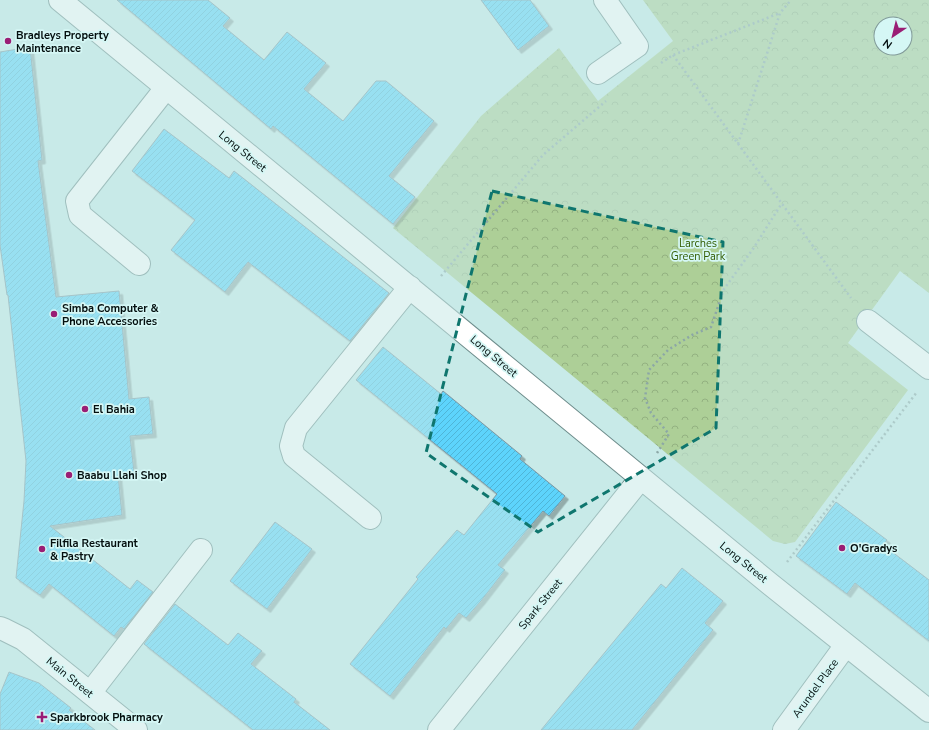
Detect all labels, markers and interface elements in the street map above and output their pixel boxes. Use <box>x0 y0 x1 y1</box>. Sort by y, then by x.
north arrow <box>873 16 913 56</box>
place label: Bradleys Property Maintenance <box>16 28 109 56</box>
text: N <box>880 35 895 52</box>
marker: Bradleys Property Maintenance <box>3 36 13 46</box>
street label: Long Street <box>216 127 270 175</box>
park label: Larches Green Park <box>671 236 726 264</box>
place label: Simba Computer & Phone Accessories <box>62 301 159 329</box>
marker: Simba Computer & Phone Accessories <box>49 309 59 319</box>
street label: Long Street <box>467 332 521 381</box>
place label: El Bahia <box>93 402 135 417</box>
marker: El Bahia <box>80 404 90 414</box>
place label: Baabu Llahi Shop <box>77 468 167 483</box>
marker: Baabu Llahi Shop <box>64 470 74 480</box>
place label: Filfila Restaurant & Pastry <box>50 536 139 564</box>
street label: Long Street <box>717 538 771 586</box>
place label: O'Gradys <box>850 541 897 556</box>
marker: O'Gradys <box>837 543 847 553</box>
marker: Filfila Restaurant & Pastry <box>37 544 47 554</box>
street label: Spark Street <box>515 576 566 633</box>
street label: Main Street <box>43 654 97 701</box>
street label: Arundel Place <box>789 656 842 721</box>
place label: Sparkbrook Pharmacy <box>50 710 163 725</box>
marker: Sparkbrook Pharmacy <box>37 712 47 722</box>

